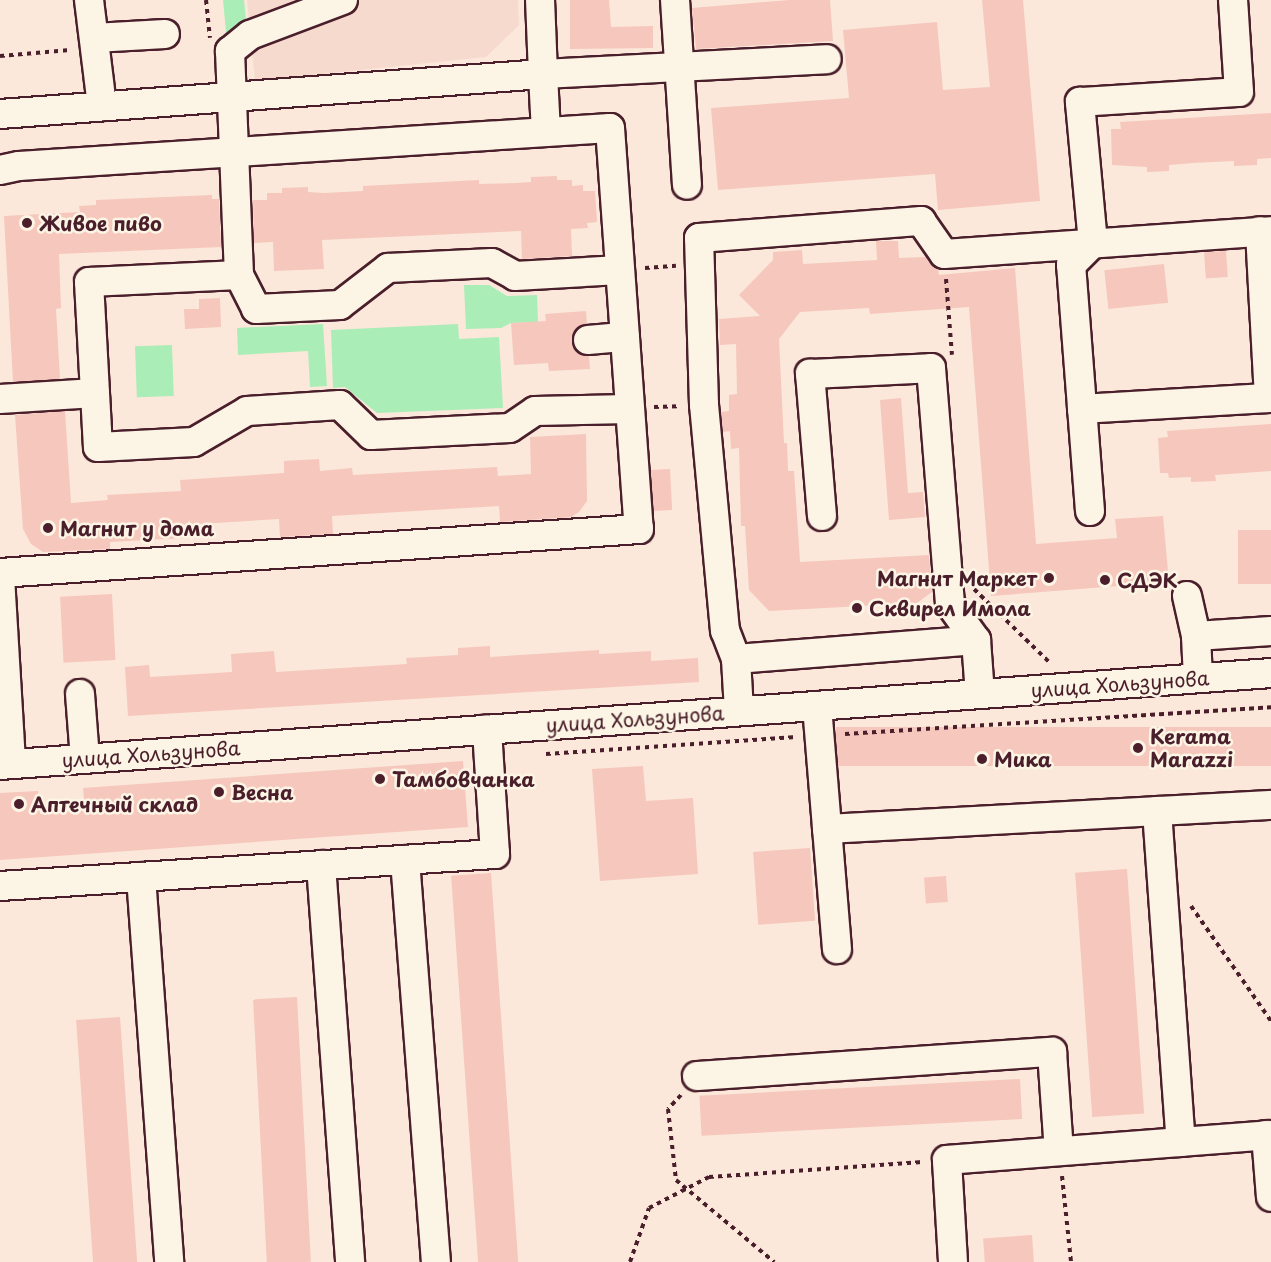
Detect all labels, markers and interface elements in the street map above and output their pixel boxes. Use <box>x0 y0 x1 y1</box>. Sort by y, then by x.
place label: Живое пиво <box>39 211 163 235</box>
marker: Живое пиво <box>20 216 34 230</box>
place label: Магнит у дома <box>60 516 215 540</box>
marker: Магнит у дома <box>41 521 55 535</box>
place label: Магнит Маркет <box>876 566 1037 590</box>
place label: СДЭК <box>1117 568 1177 592</box>
marker: Магнит Маркет <box>1042 571 1056 585</box>
marker: СДЭК <box>1098 573 1112 587</box>
place label: Сквирел Имола <box>869 596 1032 620</box>
marker: Сквирел Имола <box>850 601 864 615</box>
street label: улица Хользунова <box>1029 666 1211 702</box>
street label: улица Хользунова <box>544 701 726 737</box>
place label: Kerama Marazzi <box>1150 724 1233 771</box>
street label: улица Хользунова <box>60 736 242 772</box>
marker: Kerama Marazzi <box>1131 741 1145 755</box>
place label: Мика <box>994 747 1052 771</box>
marker: Мика <box>975 752 989 766</box>
place label: Тамбовчанка <box>392 767 535 791</box>
marker: Тамбовчанка <box>373 772 387 786</box>
place label: Весна <box>231 780 293 804</box>
marker: Весна <box>212 785 226 799</box>
place label: Аптечный склад <box>31 792 198 816</box>
marker: Аптечный склад <box>12 797 26 811</box>

